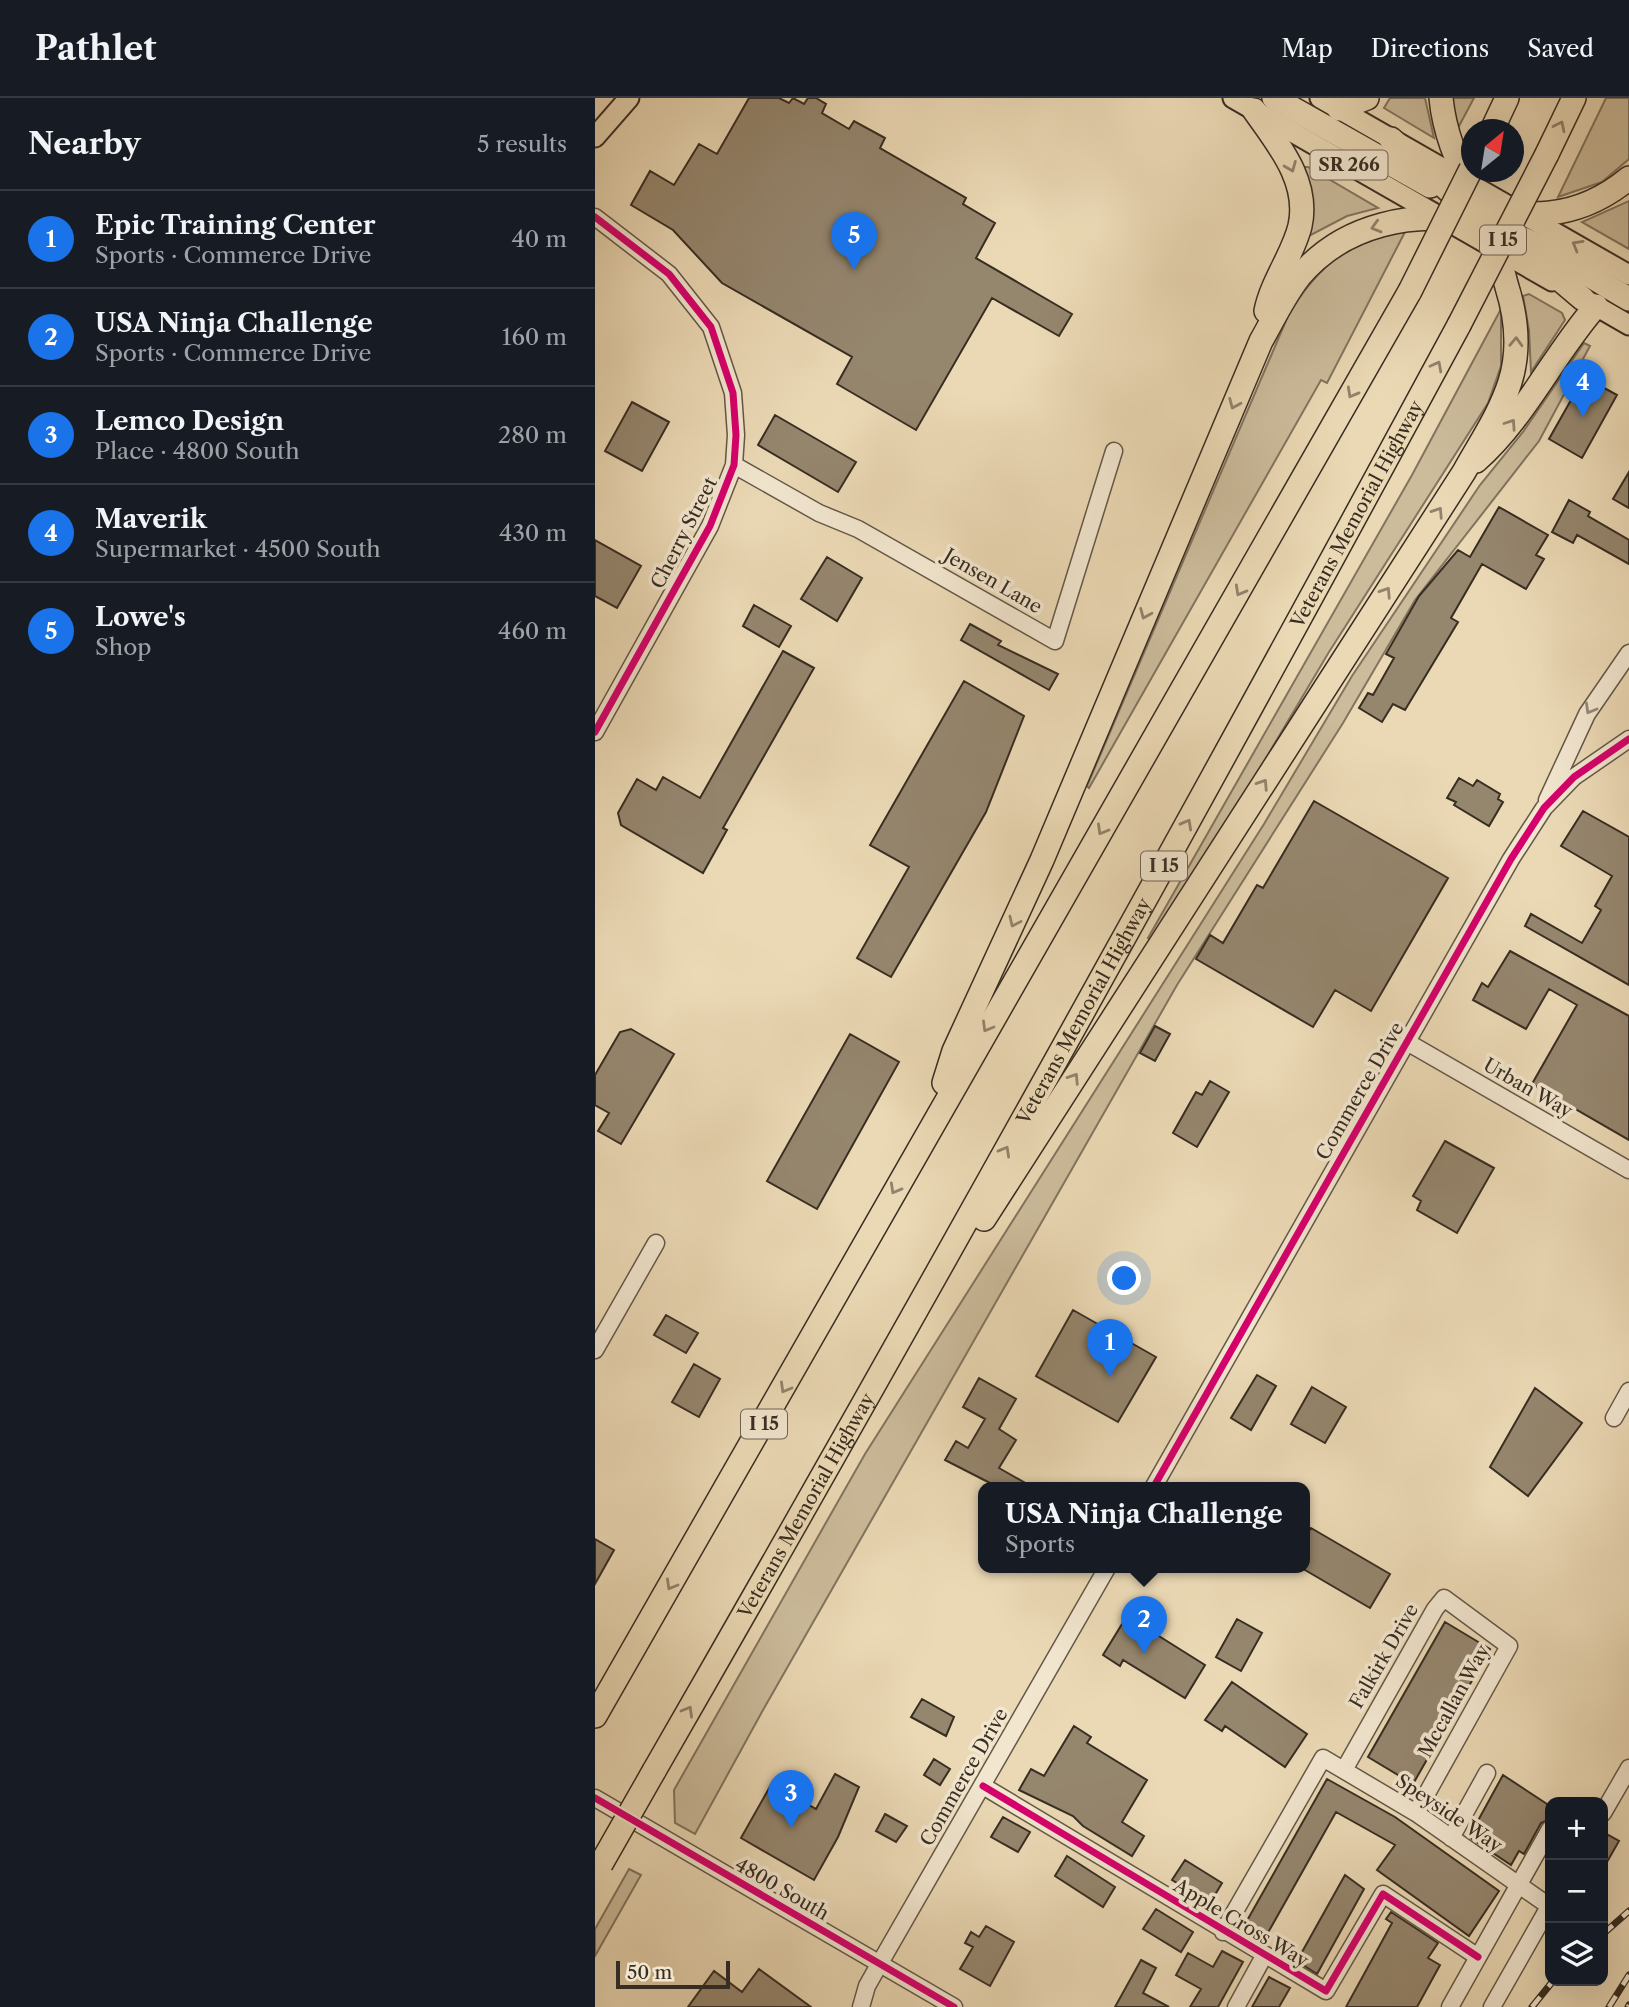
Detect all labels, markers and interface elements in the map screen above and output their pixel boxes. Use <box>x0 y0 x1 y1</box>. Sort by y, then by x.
text: Pathlet <box>35 28 157 69</box>
text: Map <box>1281 34 1333 63</box>
text: Directions <box>1371 34 1489 63</box>
text: Saved <box>1527 34 1594 63</box>
north arrow <box>1461 119 1524 182</box>
one-way arrow <box>1552 121 1566 133</box>
text: Nearby <box>28 125 141 162</box>
text: 5 results <box>477 130 567 158</box>
road number: SR 266 <box>1311 150 1387 180</box>
one-way arrow <box>1282 160 1296 172</box>
text: Epic Training Center <box>95 209 376 241</box>
pin: 5 <box>831 212 877 270</box>
one-way arrow <box>1370 218 1382 233</box>
text: 1 <box>46 225 56 253</box>
text: 40 m <box>512 225 567 253</box>
road number: I 15 <box>1480 225 1526 254</box>
one-way arrow <box>1572 240 1584 253</box>
text: Sports · Commerce Drive <box>95 241 371 269</box>
text: USA Ninja Challenge <box>95 307 373 339</box>
text: 2 <box>44 323 58 351</box>
text: 160 m <box>502 323 567 351</box>
one-way arrow <box>1508 337 1523 348</box>
text: Sports · Commerce Drive <box>95 339 371 367</box>
pin: 4 <box>1560 359 1606 417</box>
one-way arrow <box>1429 361 1442 374</box>
one-way arrow <box>1347 386 1360 398</box>
street label: Veterans Memorial Highway <box>1285 396 1428 633</box>
one-way arrow <box>1228 397 1242 410</box>
text: Lemco Design <box>95 405 284 437</box>
one-way arrow <box>1503 418 1516 431</box>
text: 3 <box>45 421 58 449</box>
text: 280 m <box>498 421 567 449</box>
text: Place · 4800 South <box>95 437 300 465</box>
street label: Cherry Street <box>646 473 722 593</box>
text: Maverik <box>95 503 207 535</box>
one-way arrow <box>1429 507 1442 520</box>
text: 4 <box>44 519 58 547</box>
text: 430 m <box>499 519 567 547</box>
text: Supermarket · 4500 South <box>95 535 381 563</box>
street label: Jensen Lane <box>937 542 1046 618</box>
one-way arrow <box>1235 584 1248 596</box>
one-way arrow <box>1378 587 1391 600</box>
text: Lowe's <box>95 601 186 633</box>
one-way arrow <box>1140 607 1154 619</box>
text: 5 <box>45 617 57 645</box>
text: 460 m <box>498 617 567 645</box>
text: Shop <box>95 633 151 661</box>
one-way arrow <box>1585 702 1598 715</box>
one-way arrow <box>1255 779 1268 792</box>
one-way arrow <box>1179 819 1192 831</box>
one-way arrow <box>1097 823 1110 836</box>
road number: I 15 <box>1141 852 1187 880</box>
street label: Veterans Memorial Highway <box>1011 893 1156 1129</box>
one-way arrow <box>1008 915 1022 927</box>
street label: Commerce Drive <box>1311 1018 1409 1164</box>
one-way arrow <box>983 1019 996 1032</box>
street label: Urban Way <box>1479 1053 1577 1123</box>
one-way arrow <box>1066 1073 1079 1086</box>
one-way arrow <box>997 1146 1011 1159</box>
one-way arrow <box>890 1182 903 1194</box>
your location <box>1107 1261 1141 1295</box>
pin: 1 <box>1087 1319 1133 1377</box>
one-way arrow <box>780 1381 793 1393</box>
street label: Veterans Memorial Highway <box>732 1388 879 1623</box>
road number: I 15 <box>741 1409 787 1438</box>
popup <box>978 1482 1310 1573</box>
text: USA Ninja Challenge <box>1005 1498 1283 1530</box>
text: Sports <box>1005 1530 1075 1558</box>
one-way arrow <box>666 1578 679 1590</box>
pin: 2 <box>1121 1596 1167 1654</box>
street label: Falkirk Drive <box>1345 1600 1423 1712</box>
street label: Mccallan Way <box>1414 1640 1495 1761</box>
street label: Commerce Drive <box>915 1704 1013 1850</box>
one-way arrow <box>680 1706 693 1719</box>
street label: Speyside Way <box>1391 1769 1507 1857</box>
pin: 3 <box>768 1770 814 1828</box>
map controls <box>1545 1797 1608 1986</box>
button: + <box>1545 1797 1608 1860</box>
street label: 4800 South <box>731 1853 833 1925</box>
button: − <box>1545 1860 1608 1923</box>
street label: Apple Cross Way <box>1169 1873 1313 1972</box>
button: layers <box>1545 1923 1608 1986</box>
scale bar <box>616 1958 730 1990</box>
text: 50 m <box>627 1961 672 1984</box>

